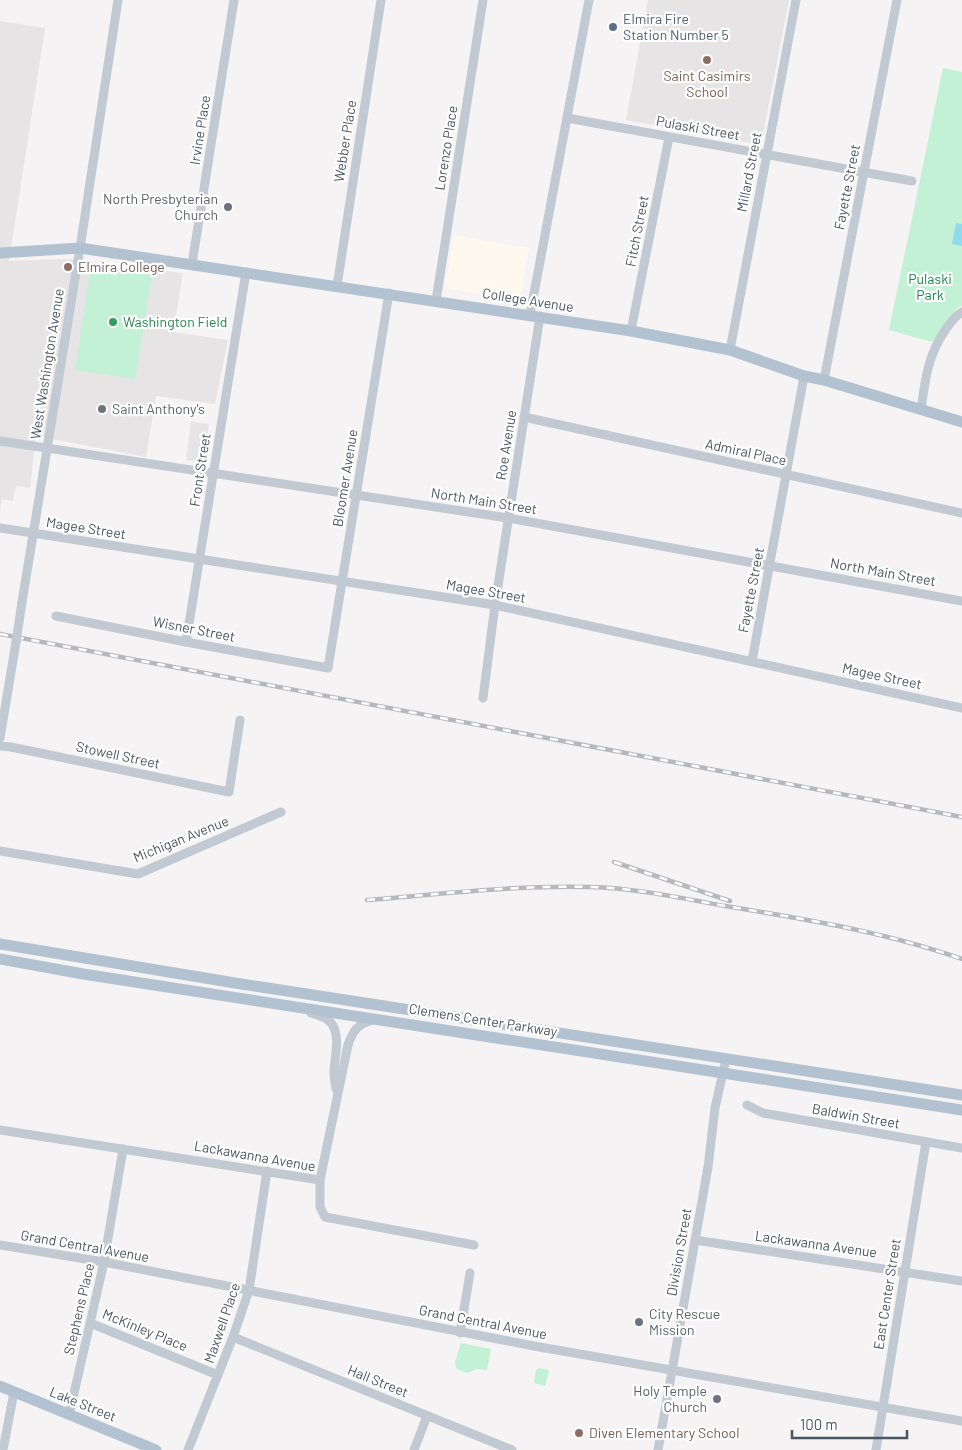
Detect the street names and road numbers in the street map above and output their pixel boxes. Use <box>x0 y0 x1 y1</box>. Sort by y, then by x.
street label: Irvine Place <box>186 94 213 166</box>
street label: Webber Place <box>330 99 359 183</box>
street label: Lorenzo Place <box>430 104 461 192</box>
street label: Pulaski Street <box>655 112 741 143</box>
street label: Millard Street <box>732 131 765 213</box>
street label: Fayette Street <box>830 143 863 231</box>
street label: Fitch Street <box>621 194 652 268</box>
street label: College Avenue <box>481 284 575 315</box>
street label: West Washington Avenue <box>26 287 67 441</box>
street label: Roe Avenue <box>492 409 519 481</box>
street label: Bloomer Avenue <box>328 428 361 528</box>
street label: Front Street <box>185 432 214 508</box>
street label: Admiral Place <box>704 435 788 468</box>
street label: North Main Street <box>430 484 538 517</box>
street label: Magee Street <box>45 513 127 542</box>
street label: Fayette Street <box>734 546 767 634</box>
street label: North Main Street <box>829 554 937 589</box>
street label: Magee Street <box>445 575 527 606</box>
street label: Wisner Street <box>151 612 237 645</box>
street label: Magee Street <box>841 659 923 692</box>
street label: Stowell Street <box>75 737 162 772</box>
street label: Michigan Avenue <box>131 812 231 865</box>
street label: Clemens Center Parkway <box>408 999 559 1040</box>
street label: Baldwin Street <box>811 1099 901 1132</box>
street label: Lackawanna Avenue <box>193 1136 317 1175</box>
street label: Division Street <box>662 1207 695 1297</box>
street label: Grand Central Avenue <box>20 1226 151 1265</box>
street label: Lackawanna Avenue <box>754 1227 878 1260</box>
street label: East Center Street <box>869 1237 904 1351</box>
street label: Stephens Place <box>60 1261 97 1356</box>
street label: Maxwell Place <box>200 1280 243 1365</box>
street label: Grand Central Avenue <box>418 1301 549 1342</box>
street label: McKinley Place <box>100 1305 190 1354</box>
street label: Hall Street <box>345 1361 411 1400</box>
street label: Lake Street <box>47 1382 119 1425</box>

